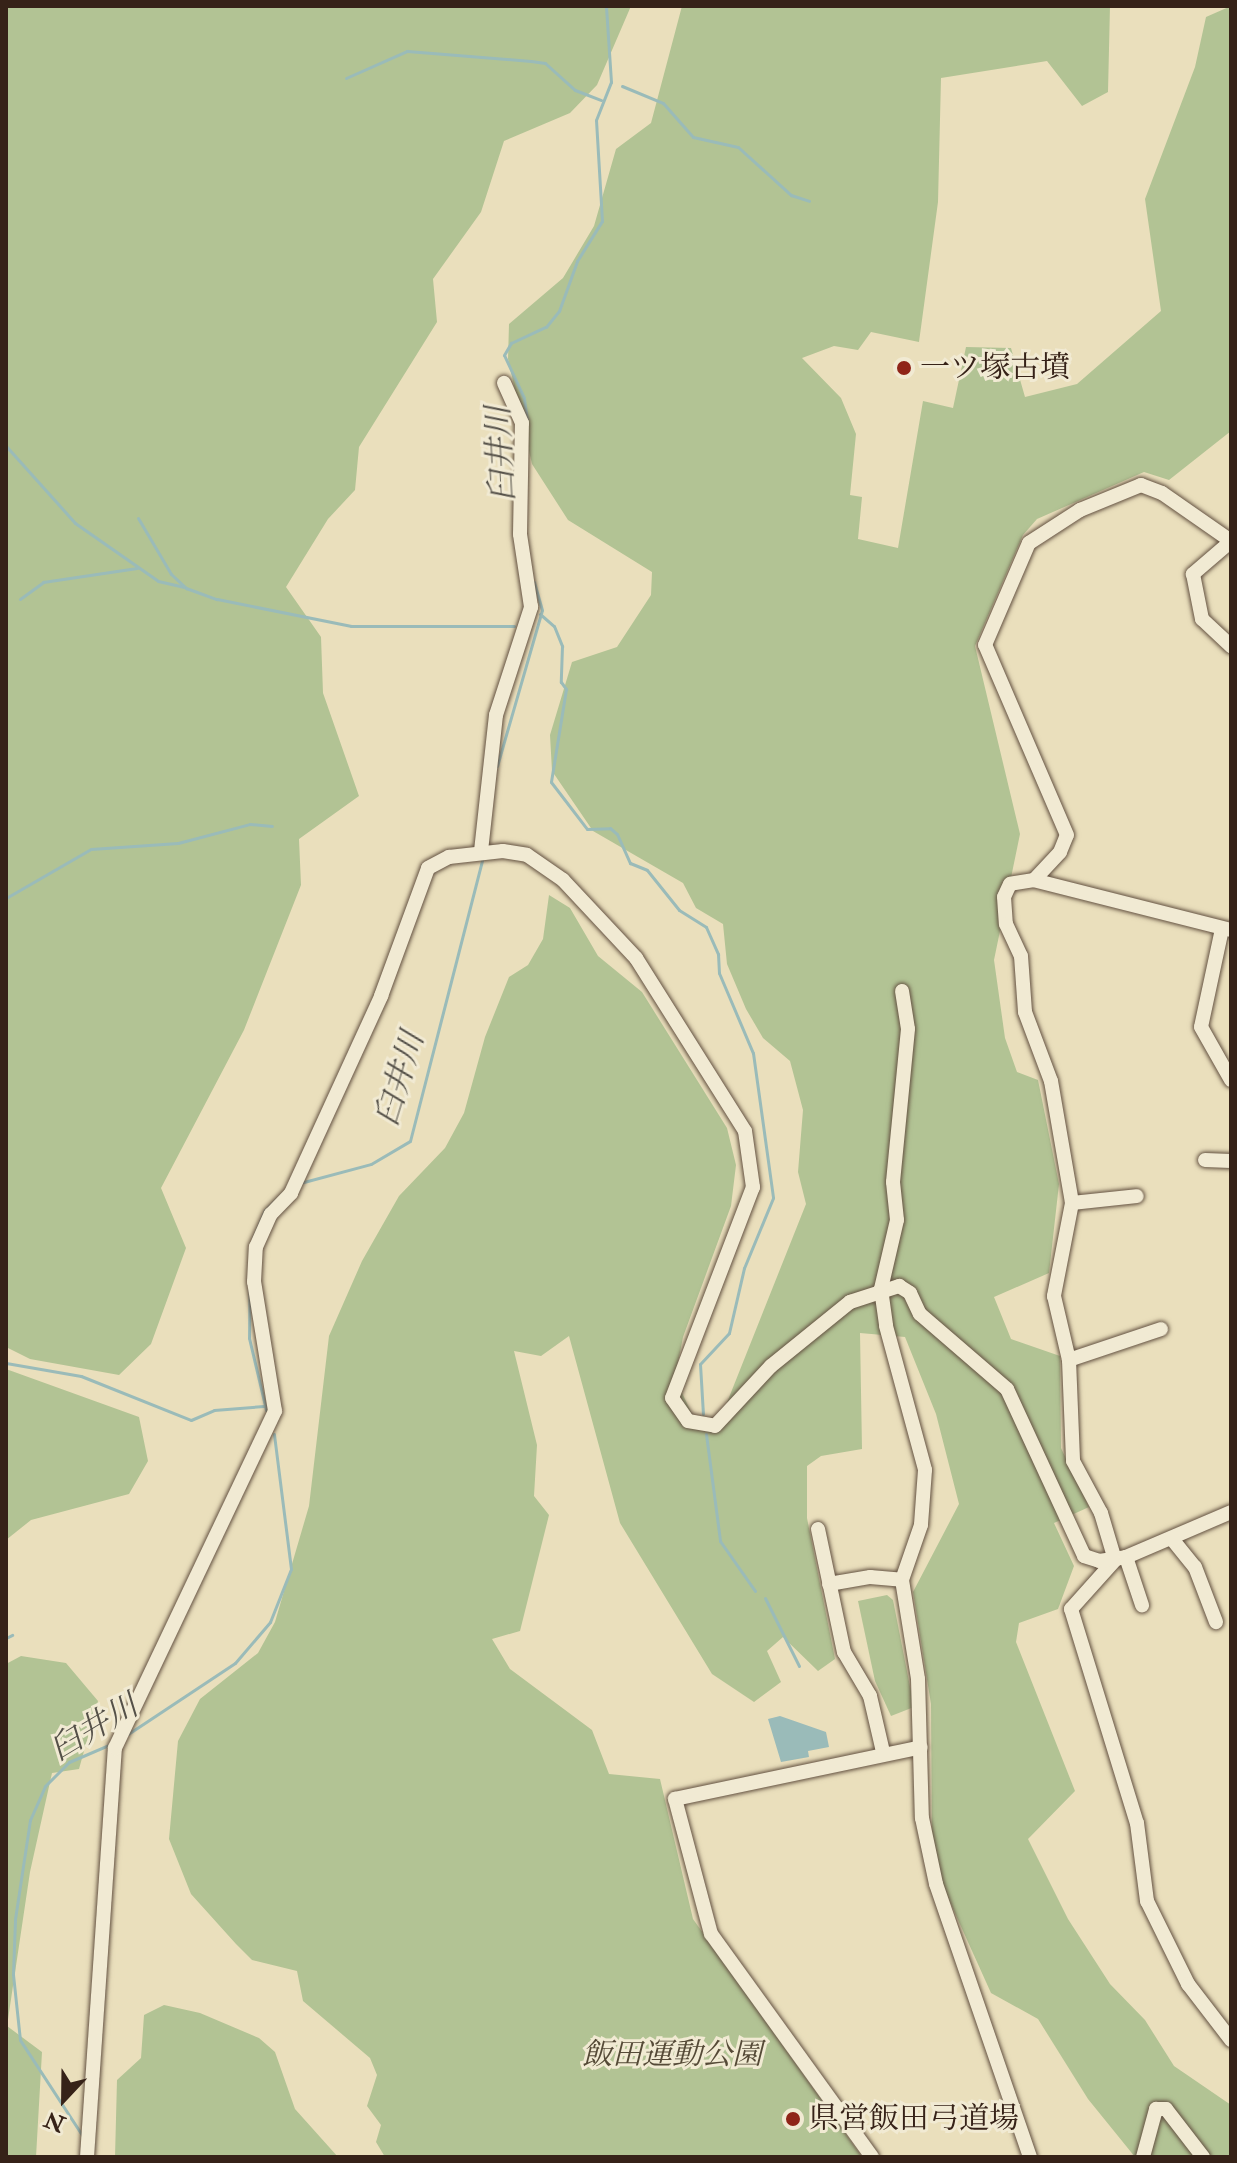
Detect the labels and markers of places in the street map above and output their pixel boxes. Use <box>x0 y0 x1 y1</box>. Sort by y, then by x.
place label: 一ツ塚古墳 <box>920 350 1070 386</box>
marker: 一ツ塚古墳 <box>895 359 913 377</box>
place label: 県営飯田弓道場 <box>809 2101 1019 2137</box>
marker: 県営飯田弓道場 <box>784 2110 802 2128</box>

